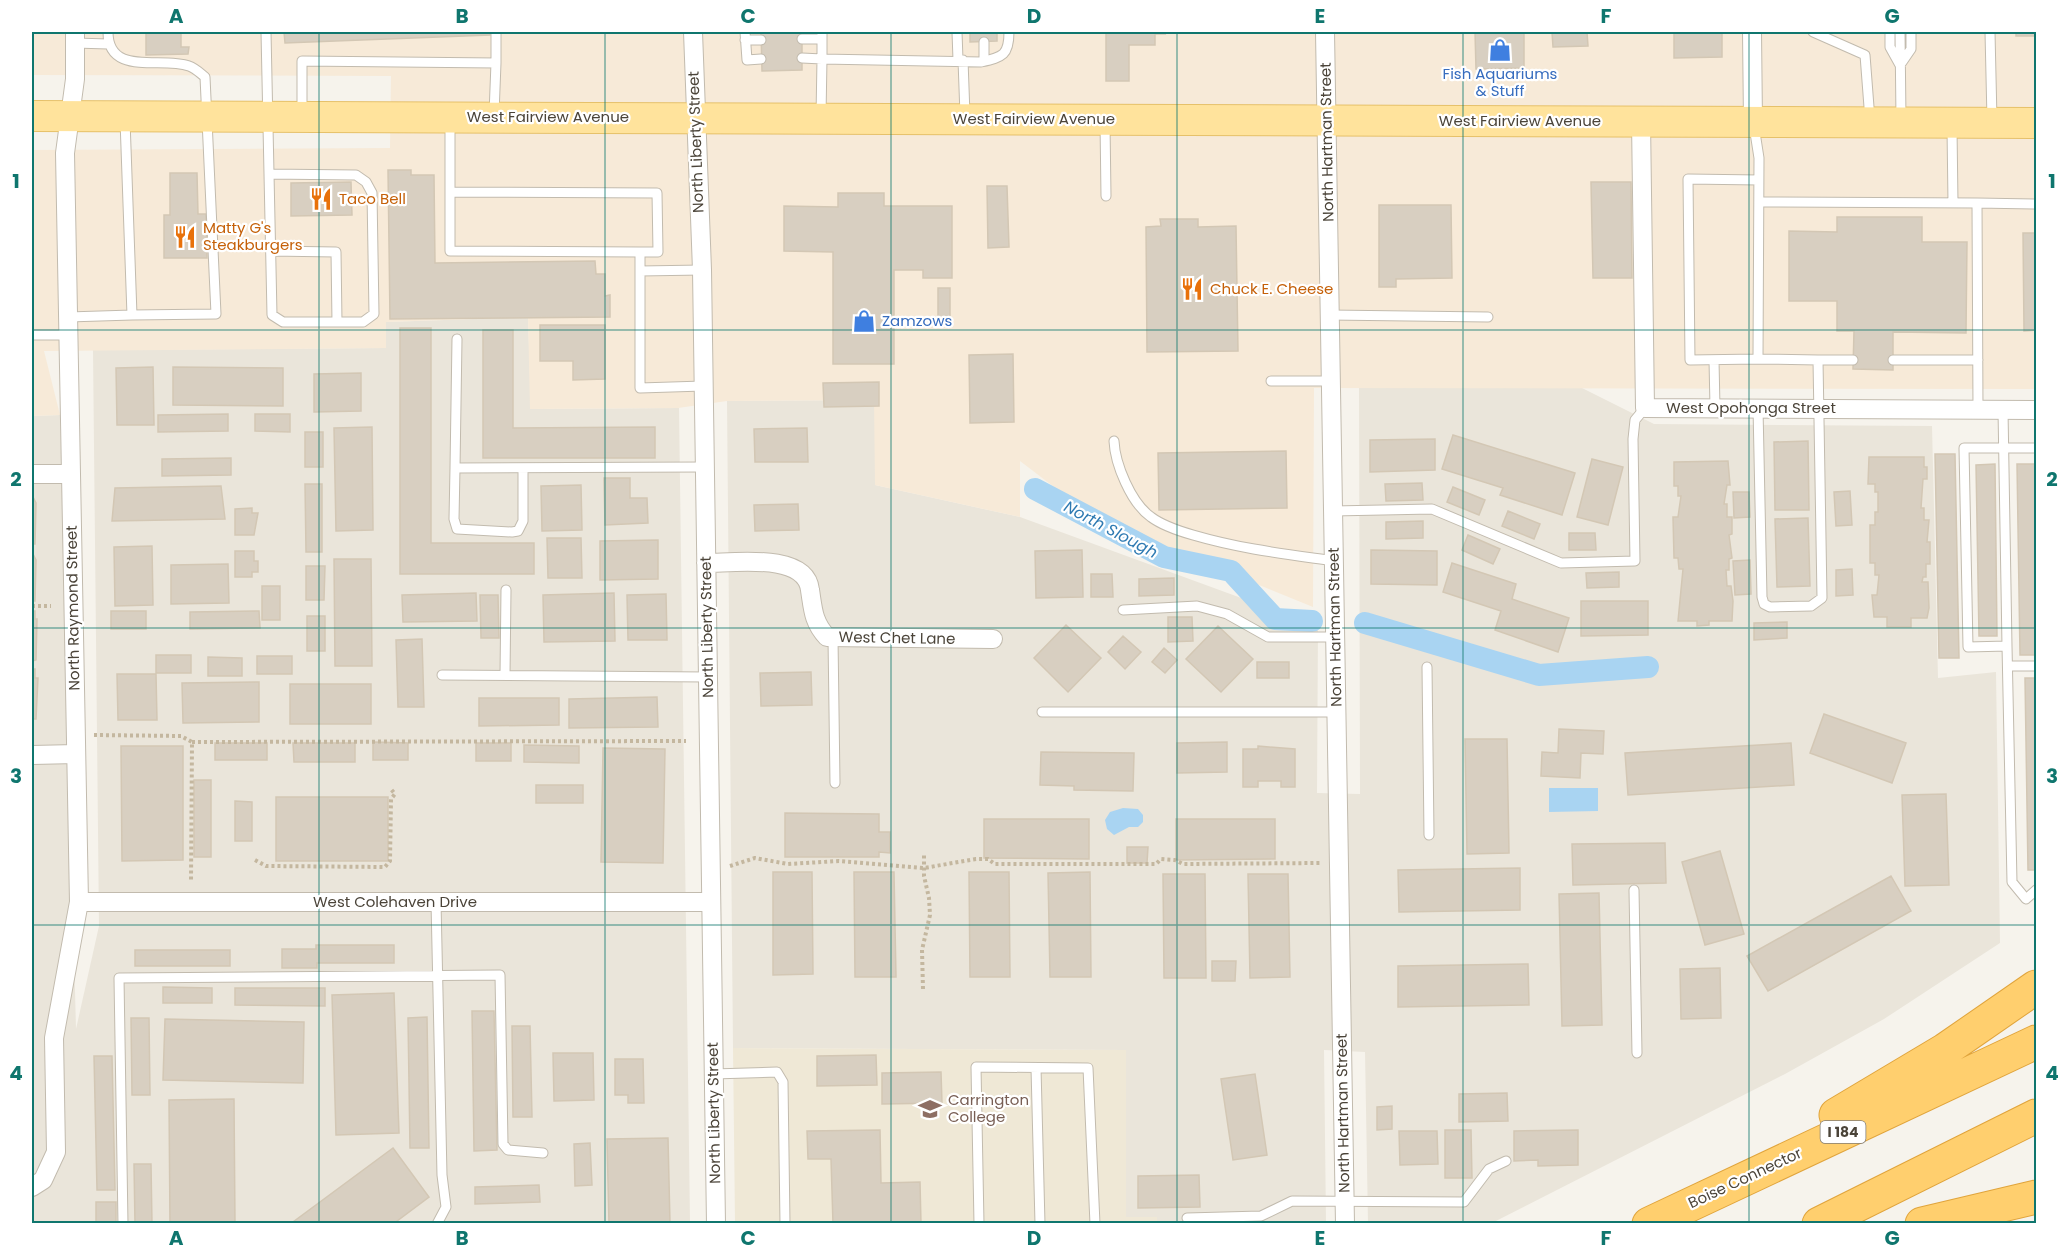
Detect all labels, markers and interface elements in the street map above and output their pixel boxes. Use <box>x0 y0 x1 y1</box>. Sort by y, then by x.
text: A <box>169 2 184 30</box>
text: B <box>455 2 469 30</box>
text: C <box>740 2 756 30</box>
text: D <box>1027 2 1041 30</box>
text: E <box>1315 2 1325 30</box>
text: F <box>1601 2 1612 30</box>
text: G <box>1884 2 1900 30</box>
shop icon: Fish Aquariums & Stuff <box>1487 37 1513 63</box>
street label: North Hartman Street <box>1315 62 1338 222</box>
place label: Fish Aquariums & Stuff <box>1443 63 1558 101</box>
street label: North Liberty Street <box>683 71 708 213</box>
street label: West Fairview Avenue <box>467 106 629 127</box>
street label: West Fairview Avenue <box>953 108 1115 129</box>
street label: West Fairview Avenue <box>1439 110 1601 131</box>
text: 1 <box>12 167 20 195</box>
text: 1 <box>2048 167 2056 195</box>
restaurant icon: Taco Bell <box>308 186 334 212</box>
place label: Taco Bell <box>339 188 406 209</box>
place label: Matty G's Steakburgers <box>203 217 303 255</box>
restaurant icon: Matty G's Steakburgers <box>172 224 198 250</box>
restaurant icon: Chuck E. Cheese <box>1179 276 1205 302</box>
place label: Chuck E. Cheese <box>1210 278 1333 299</box>
shop icon: Zamzows <box>851 308 877 334</box>
place label: Zamzows <box>882 310 952 331</box>
street label: West Opohonga Street <box>1666 397 1836 418</box>
text: 2 <box>10 465 22 493</box>
text: 2 <box>2046 465 2058 493</box>
water label: North Slough <box>1060 495 1162 564</box>
street label: North Raymond Street <box>61 525 84 691</box>
street label: North Hartman Street <box>1323 547 1346 707</box>
street label: North Liberty Street <box>695 556 718 698</box>
street label: West Chet Lane <box>838 626 956 649</box>
text: 3 <box>10 762 22 790</box>
text: 3 <box>2046 762 2058 790</box>
street label: West Colehaven Drive <box>313 891 477 912</box>
street label: North Hartman Street <box>1331 1033 1354 1193</box>
street label: North Liberty Street <box>702 1042 725 1184</box>
text: 4 <box>9 1059 23 1087</box>
text: 4 <box>2045 1059 2059 1087</box>
place label: Carrington College <box>948 1089 1029 1127</box>
school or university icon: Carrington College <box>917 1096 943 1122</box>
road number: I 184 <box>1820 1121 1866 1143</box>
street label: Boise Connector <box>1685 1142 1805 1213</box>
text: A <box>169 1224 184 1252</box>
text: B <box>455 1224 469 1252</box>
text: C <box>740 1224 756 1252</box>
text: D <box>1027 1224 1041 1252</box>
text: E <box>1315 1224 1325 1252</box>
text: F <box>1601 1224 1612 1252</box>
text: G <box>1884 1224 1900 1252</box>

